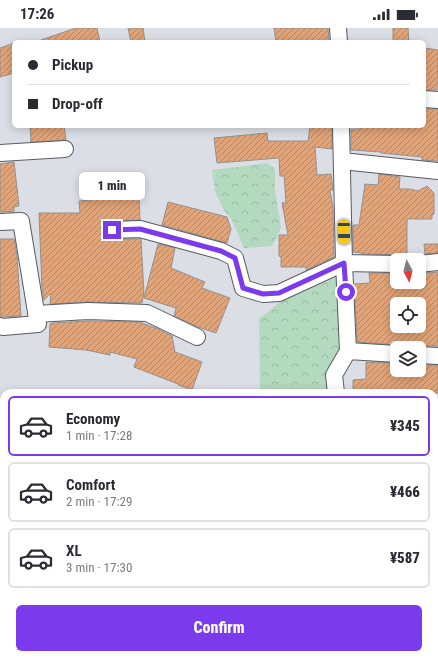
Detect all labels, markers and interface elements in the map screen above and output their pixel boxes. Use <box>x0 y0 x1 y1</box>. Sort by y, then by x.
text: 17:26 <box>20 5 54 23</box>
text: Pickup <box>52 56 93 74</box>
text: Drop-off <box>52 95 103 113</box>
callout: 1 min <box>79 172 145 200</box>
text: 1 min <box>98 178 126 193</box>
car <box>338 220 350 244</box>
route end <box>103 221 121 239</box>
north arrow <box>390 253 426 289</box>
map controls <box>390 253 426 377</box>
route start <box>337 283 355 301</box>
button: locate <box>390 297 426 333</box>
button: layers <box>390 341 426 377</box>
icon: car <box>18 408 54 444</box>
text: Economy <box>66 410 120 428</box>
text: ¥345 <box>390 417 420 435</box>
text: 1 min · 17:28 <box>66 428 132 443</box>
icon: car <box>18 474 54 510</box>
text: Comfort <box>66 476 115 494</box>
text: ¥466 <box>390 483 420 501</box>
text: 2 min · 17:29 <box>66 494 132 509</box>
icon: car <box>18 540 54 576</box>
text: XL <box>66 542 82 560</box>
text: ¥587 <box>390 549 420 567</box>
text: 3 min · 17:30 <box>66 560 132 575</box>
button: Confirm <box>16 605 422 651</box>

